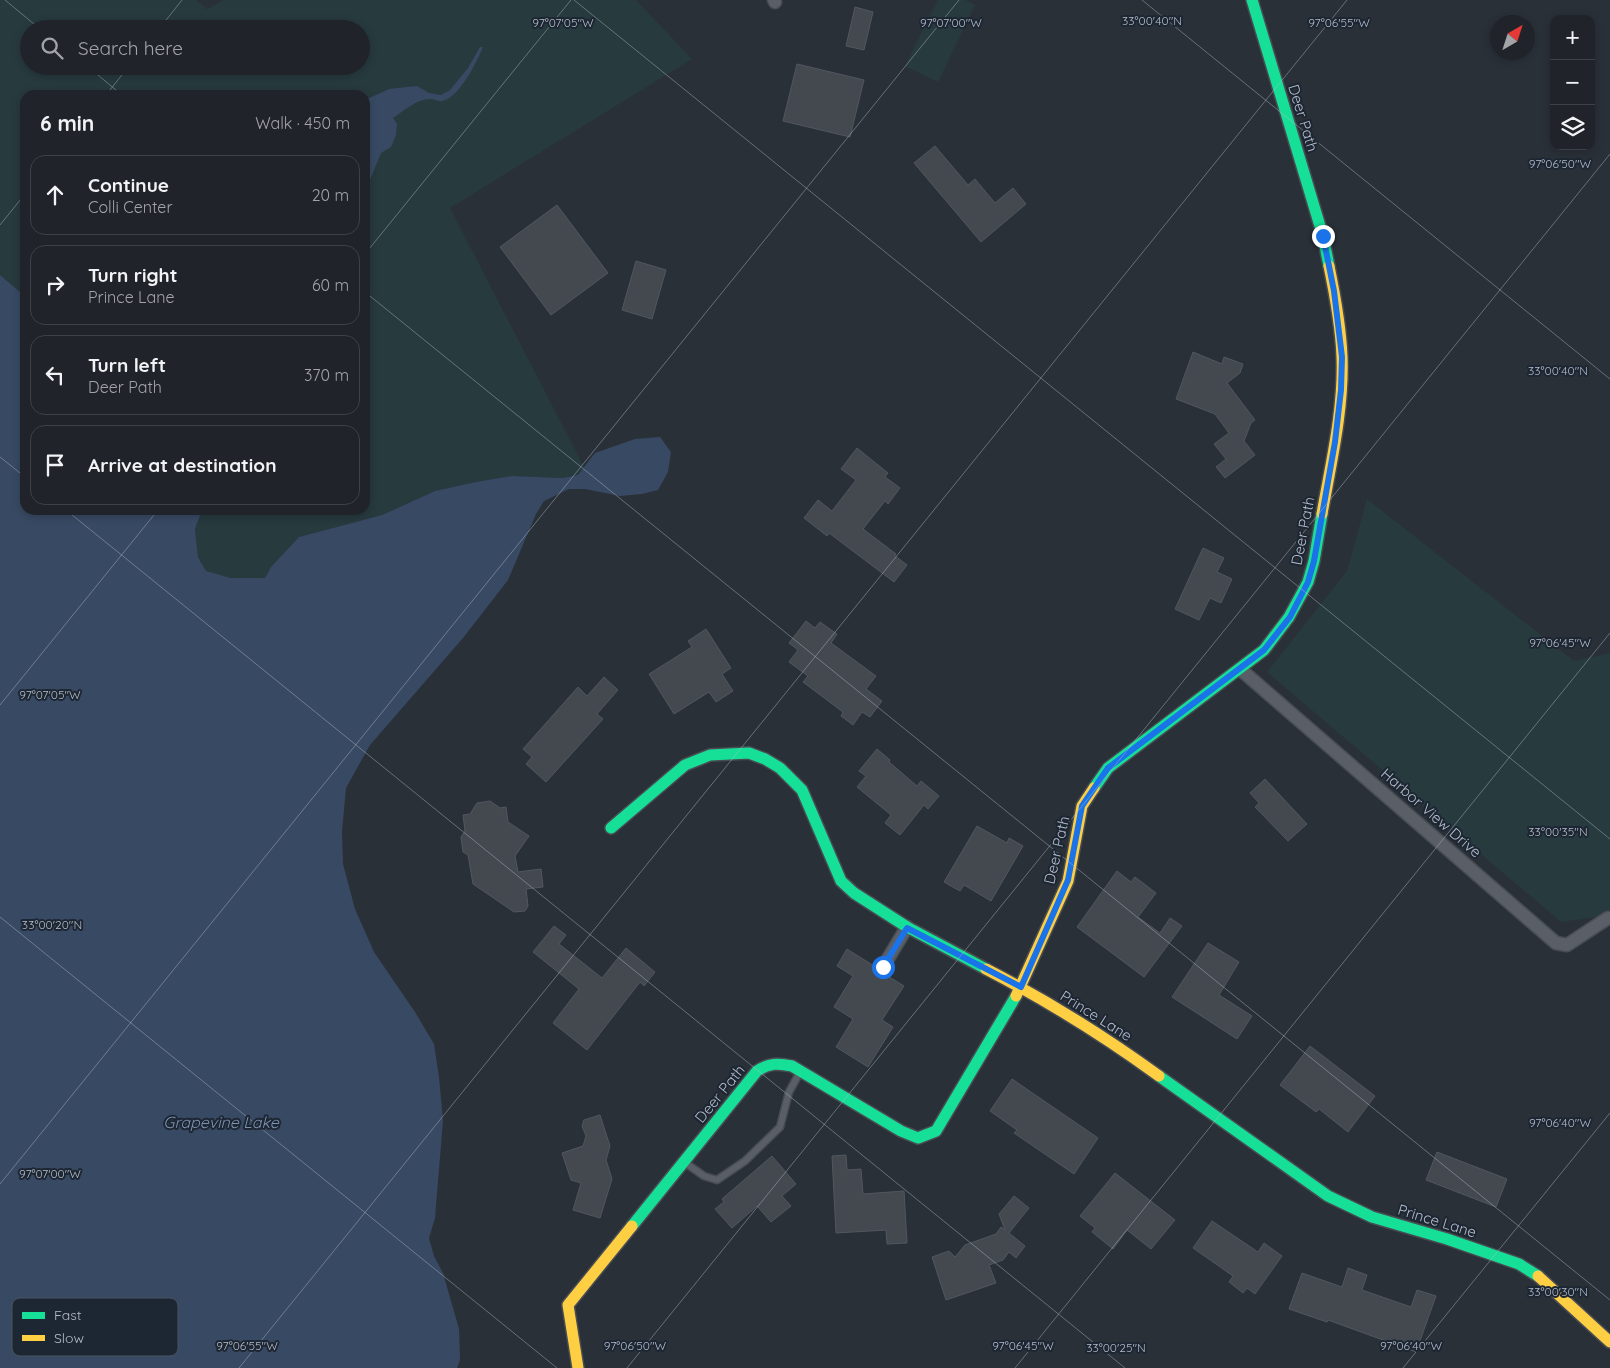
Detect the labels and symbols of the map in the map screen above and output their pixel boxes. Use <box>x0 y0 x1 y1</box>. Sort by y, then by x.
text: 33°00'40"N <box>1122 13 1182 28</box>
text: 97°07'05"W <box>532 15 594 30</box>
text: 97°07'00"W <box>920 15 982 30</box>
text: 97°06'55"W <box>1308 15 1370 30</box>
north arrow <box>1490 15 1535 60</box>
street label: Deer Path <box>1284 82 1323 154</box>
text: 97°06'50"W <box>1529 156 1592 171</box>
route end <box>1312 225 1335 248</box>
text: 33°00'40"N <box>1528 363 1588 378</box>
street label: Deer Path <box>1287 495 1318 567</box>
text: 97°06'45"W <box>1529 635 1591 650</box>
text: 97°07'05"W <box>19 687 81 702</box>
street label: Harbor View Drive <box>1377 764 1485 861</box>
street label: Deer Path <box>1039 814 1074 886</box>
text: 33°00'35"N <box>1528 824 1588 839</box>
text: 33°00'20"N <box>22 917 82 932</box>
route start <box>872 956 895 979</box>
street label: Prince Lane <box>1057 986 1136 1045</box>
street label: Deer Path <box>690 1061 749 1127</box>
water label: Grapevine Lake <box>163 1112 280 1132</box>
text: 97°06'40"W <box>1529 1115 1591 1130</box>
text: 97°07'00"W <box>19 1166 81 1181</box>
street label: Prince Lane <box>1396 1200 1479 1241</box>
text: 33°00'30"N <box>1528 1284 1588 1299</box>
legend <box>12 1298 178 1356</box>
text: Fast <box>54 1306 82 1324</box>
text: Slow <box>54 1329 84 1347</box>
text: 97°06'55"W <box>216 1338 278 1353</box>
text: 97°06'50"W <box>604 1338 667 1353</box>
text: 97°06'45"W <box>992 1338 1054 1353</box>
text: 97°06'40"W <box>1380 1338 1442 1353</box>
text: 33°00'25"N <box>1086 1340 1146 1355</box>

